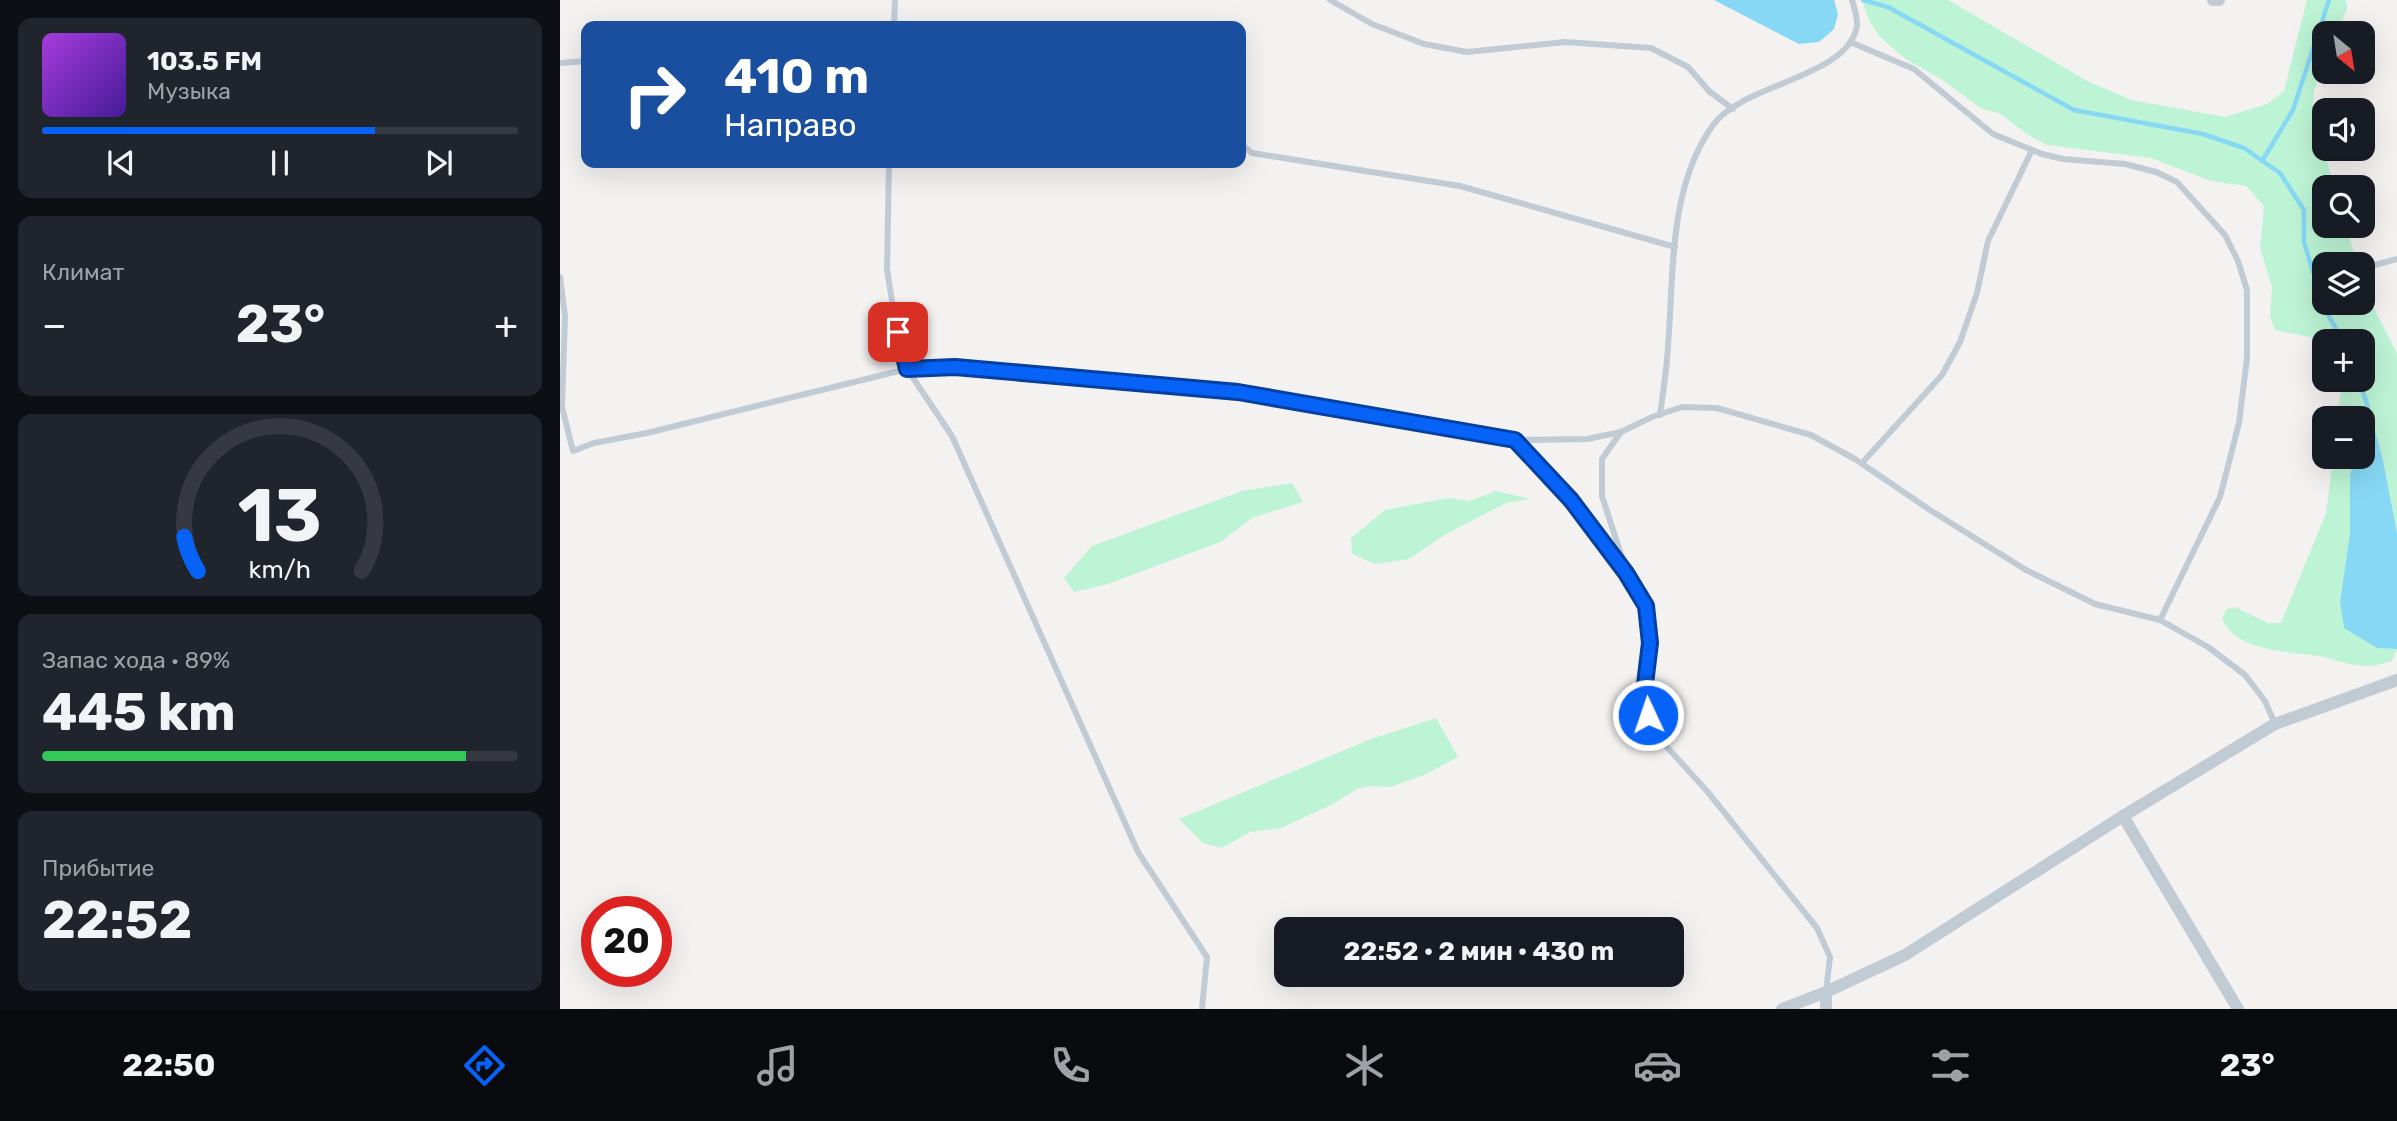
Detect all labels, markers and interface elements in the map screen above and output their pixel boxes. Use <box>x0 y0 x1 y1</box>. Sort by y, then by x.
north arrow <box>2312 21 2375 84</box>
map controls <box>2312 21 2375 469</box>
text: 103.5 FM <box>147 46 262 77</box>
text: 410 m <box>724 47 869 105</box>
icon: right <box>609 49 700 140</box>
text: Музыка <box>147 77 231 105</box>
button: sound <box>2312 98 2375 161</box>
text: Направо <box>724 106 857 144</box>
icon: previous <box>102 144 140 182</box>
icon: pause <box>261 144 299 182</box>
icon: next <box>420 144 458 182</box>
button: search <box>2312 175 2375 238</box>
button: layers <box>2312 252 2375 315</box>
text: Климат <box>42 258 124 286</box>
text: 23° <box>236 293 325 355</box>
text: − <box>42 302 67 348</box>
text: + <box>494 302 518 348</box>
pin <box>868 302 928 362</box>
icon: arrive <box>879 313 917 351</box>
button: + <box>2312 329 2375 392</box>
button: − <box>2312 406 2375 469</box>
text: 13 <box>238 473 322 559</box>
text: km/h <box>249 554 311 583</box>
text: Запас хода · 89% <box>42 646 230 674</box>
position arrow <box>1611 678 1685 752</box>
text: 445 km <box>42 681 236 743</box>
text: Прибытие <box>42 854 154 882</box>
text: 22:52 <box>42 889 192 951</box>
speed limit sign: 20 <box>581 896 672 987</box>
text: 22:52 · 2 мин · 430 m <box>1344 936 1614 967</box>
icon: directions <box>460 1041 509 1090</box>
icon: music <box>753 1041 802 1090</box>
icon: phone <box>1046 1041 1095 1090</box>
icon: climate <box>1340 1041 1389 1090</box>
icon: car <box>1633 1041 1682 1090</box>
icon: filters <box>1926 1041 1975 1090</box>
text: 22:50 <box>122 1046 216 1084</box>
text: 23° <box>2220 1046 2275 1084</box>

